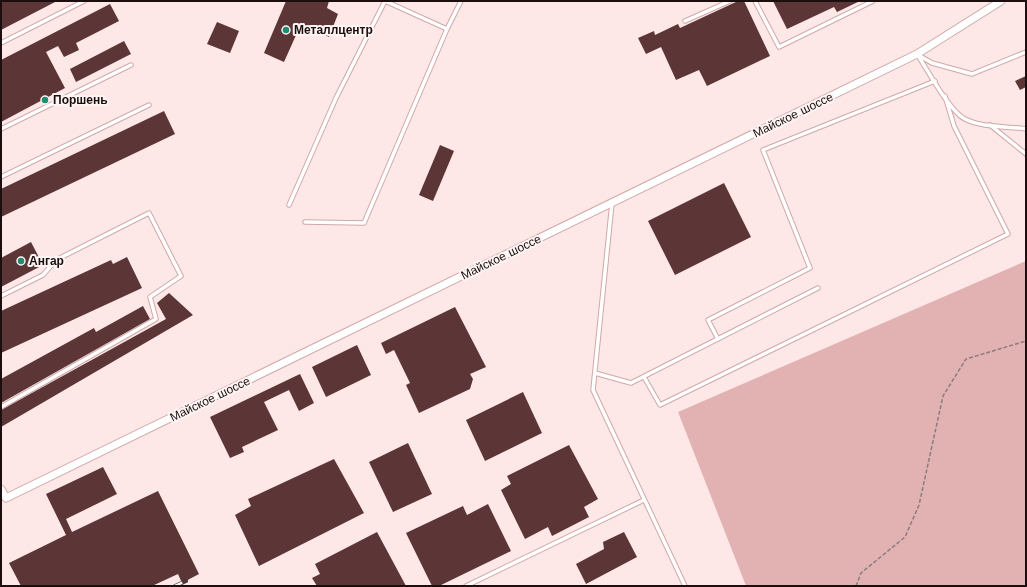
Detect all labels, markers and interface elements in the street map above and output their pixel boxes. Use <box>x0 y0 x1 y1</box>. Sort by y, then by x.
place label: Металлцентр <box>294 23 373 37</box>
marker: Металлцентр <box>281 25 291 35</box>
street label: Майское шоссе <box>751 89 836 140</box>
place label: Поршень <box>53 93 108 107</box>
marker: Поршень <box>40 95 50 105</box>
street label: Майское шоссе <box>459 231 544 282</box>
place label: Ангар <box>29 254 64 268</box>
marker: Ангар <box>16 256 26 266</box>
street label: Майское шоссе <box>168 373 253 424</box>

